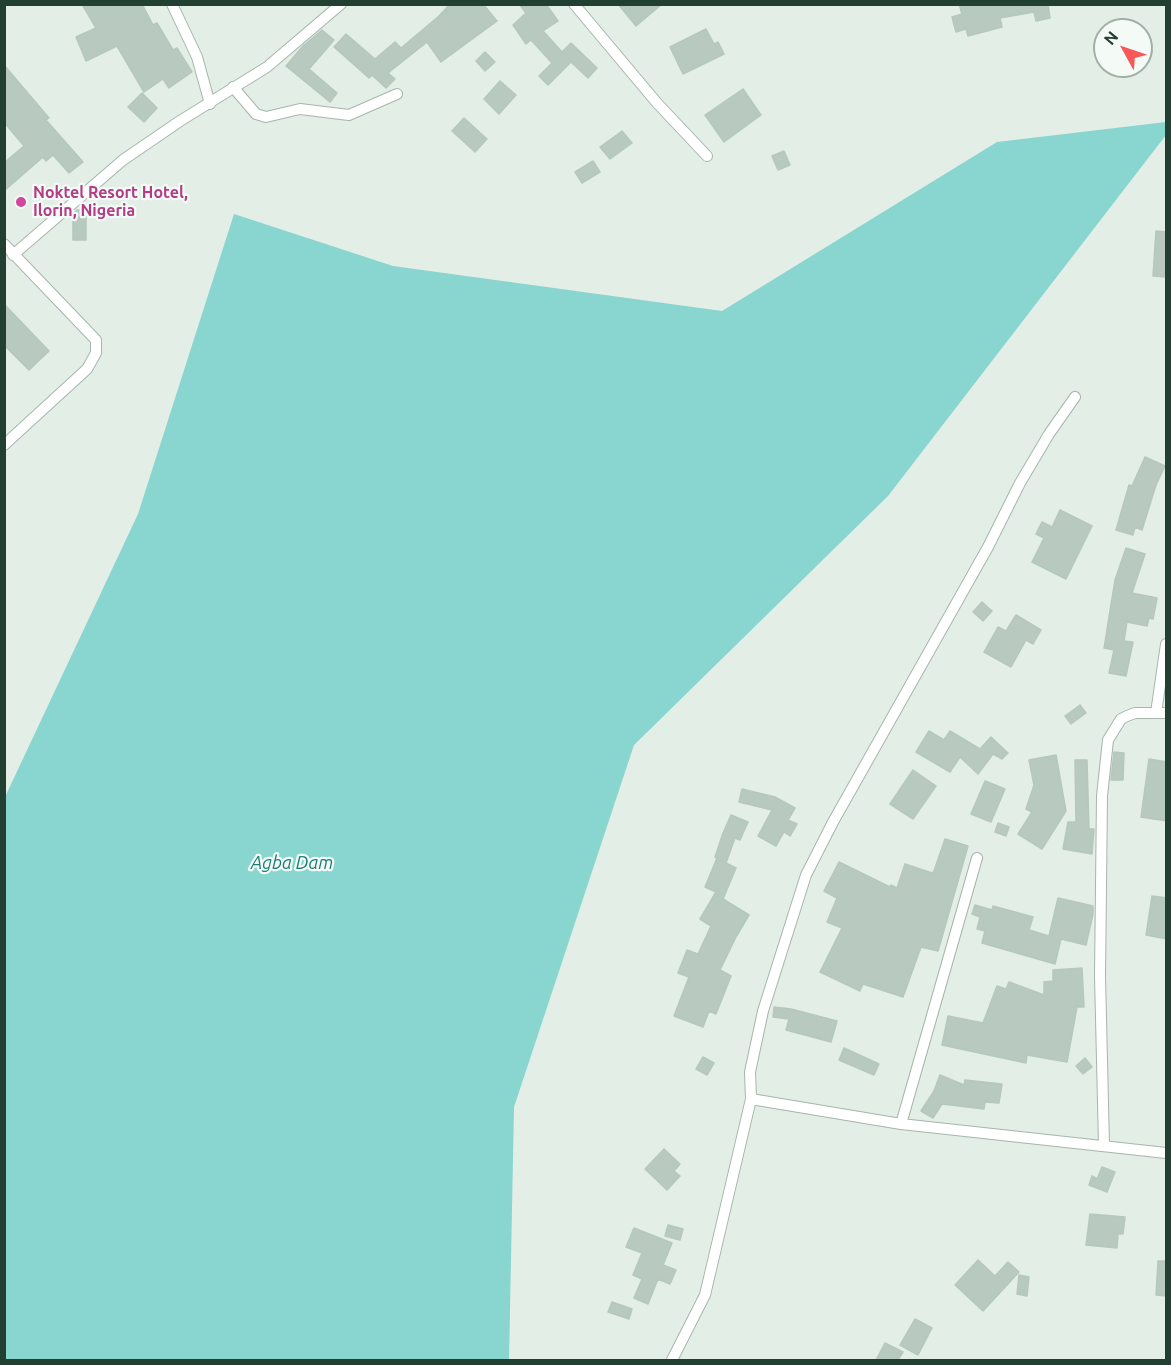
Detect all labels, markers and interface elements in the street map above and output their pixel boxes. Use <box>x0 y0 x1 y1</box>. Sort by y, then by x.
north arrow <box>1093 18 1153 78</box>
text: N <box>1100 27 1121 48</box>
place label: Noktel Resort Hotel, Ilorin, Nigeria <box>33 183 188 221</box>
marker: Noktel Resort Hotel, Ilorin, Nigeria <box>14 195 28 209</box>
water label: Agba Dam <box>251 852 333 874</box>

